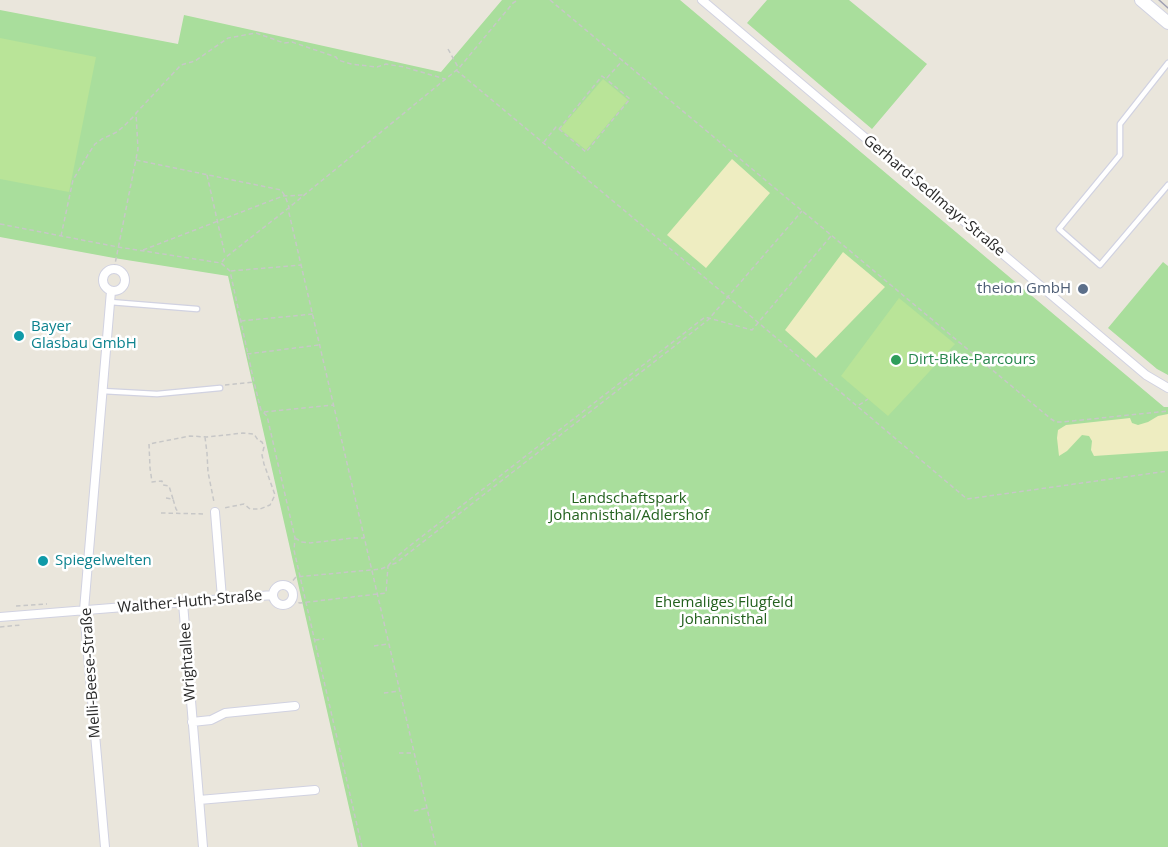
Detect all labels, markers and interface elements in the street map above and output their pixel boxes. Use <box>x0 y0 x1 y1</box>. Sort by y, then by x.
street label: Gerhard-Sedlmayr-Straße <box>860 132 1008 260</box>
place label: theion GmbH <box>977 280 1071 298</box>
marker: theion GmbH <box>1076 282 1090 296</box>
place label: Bayer Glasbau GmbH <box>31 318 137 353</box>
marker: Bayer Glasbau GmbH <box>12 329 26 343</box>
place label: Dirt-Bike-Parcours <box>908 351 1036 369</box>
marker: Dirt-Bike-Parcours <box>889 353 903 367</box>
park label: Landschaftspark Johannisthal/Adlershof <box>549 490 709 525</box>
place label: Spiegelwelten <box>55 552 152 570</box>
marker: Spiegelwelten <box>36 554 50 568</box>
street label: Walther-Huth-Straße <box>117 587 263 617</box>
park label: Ehemaliges Flugfeld Johannisthal <box>655 594 793 629</box>
street label: Melli-Beese-Straße <box>77 607 105 739</box>
street label: Wrightallee <box>176 622 200 702</box>

